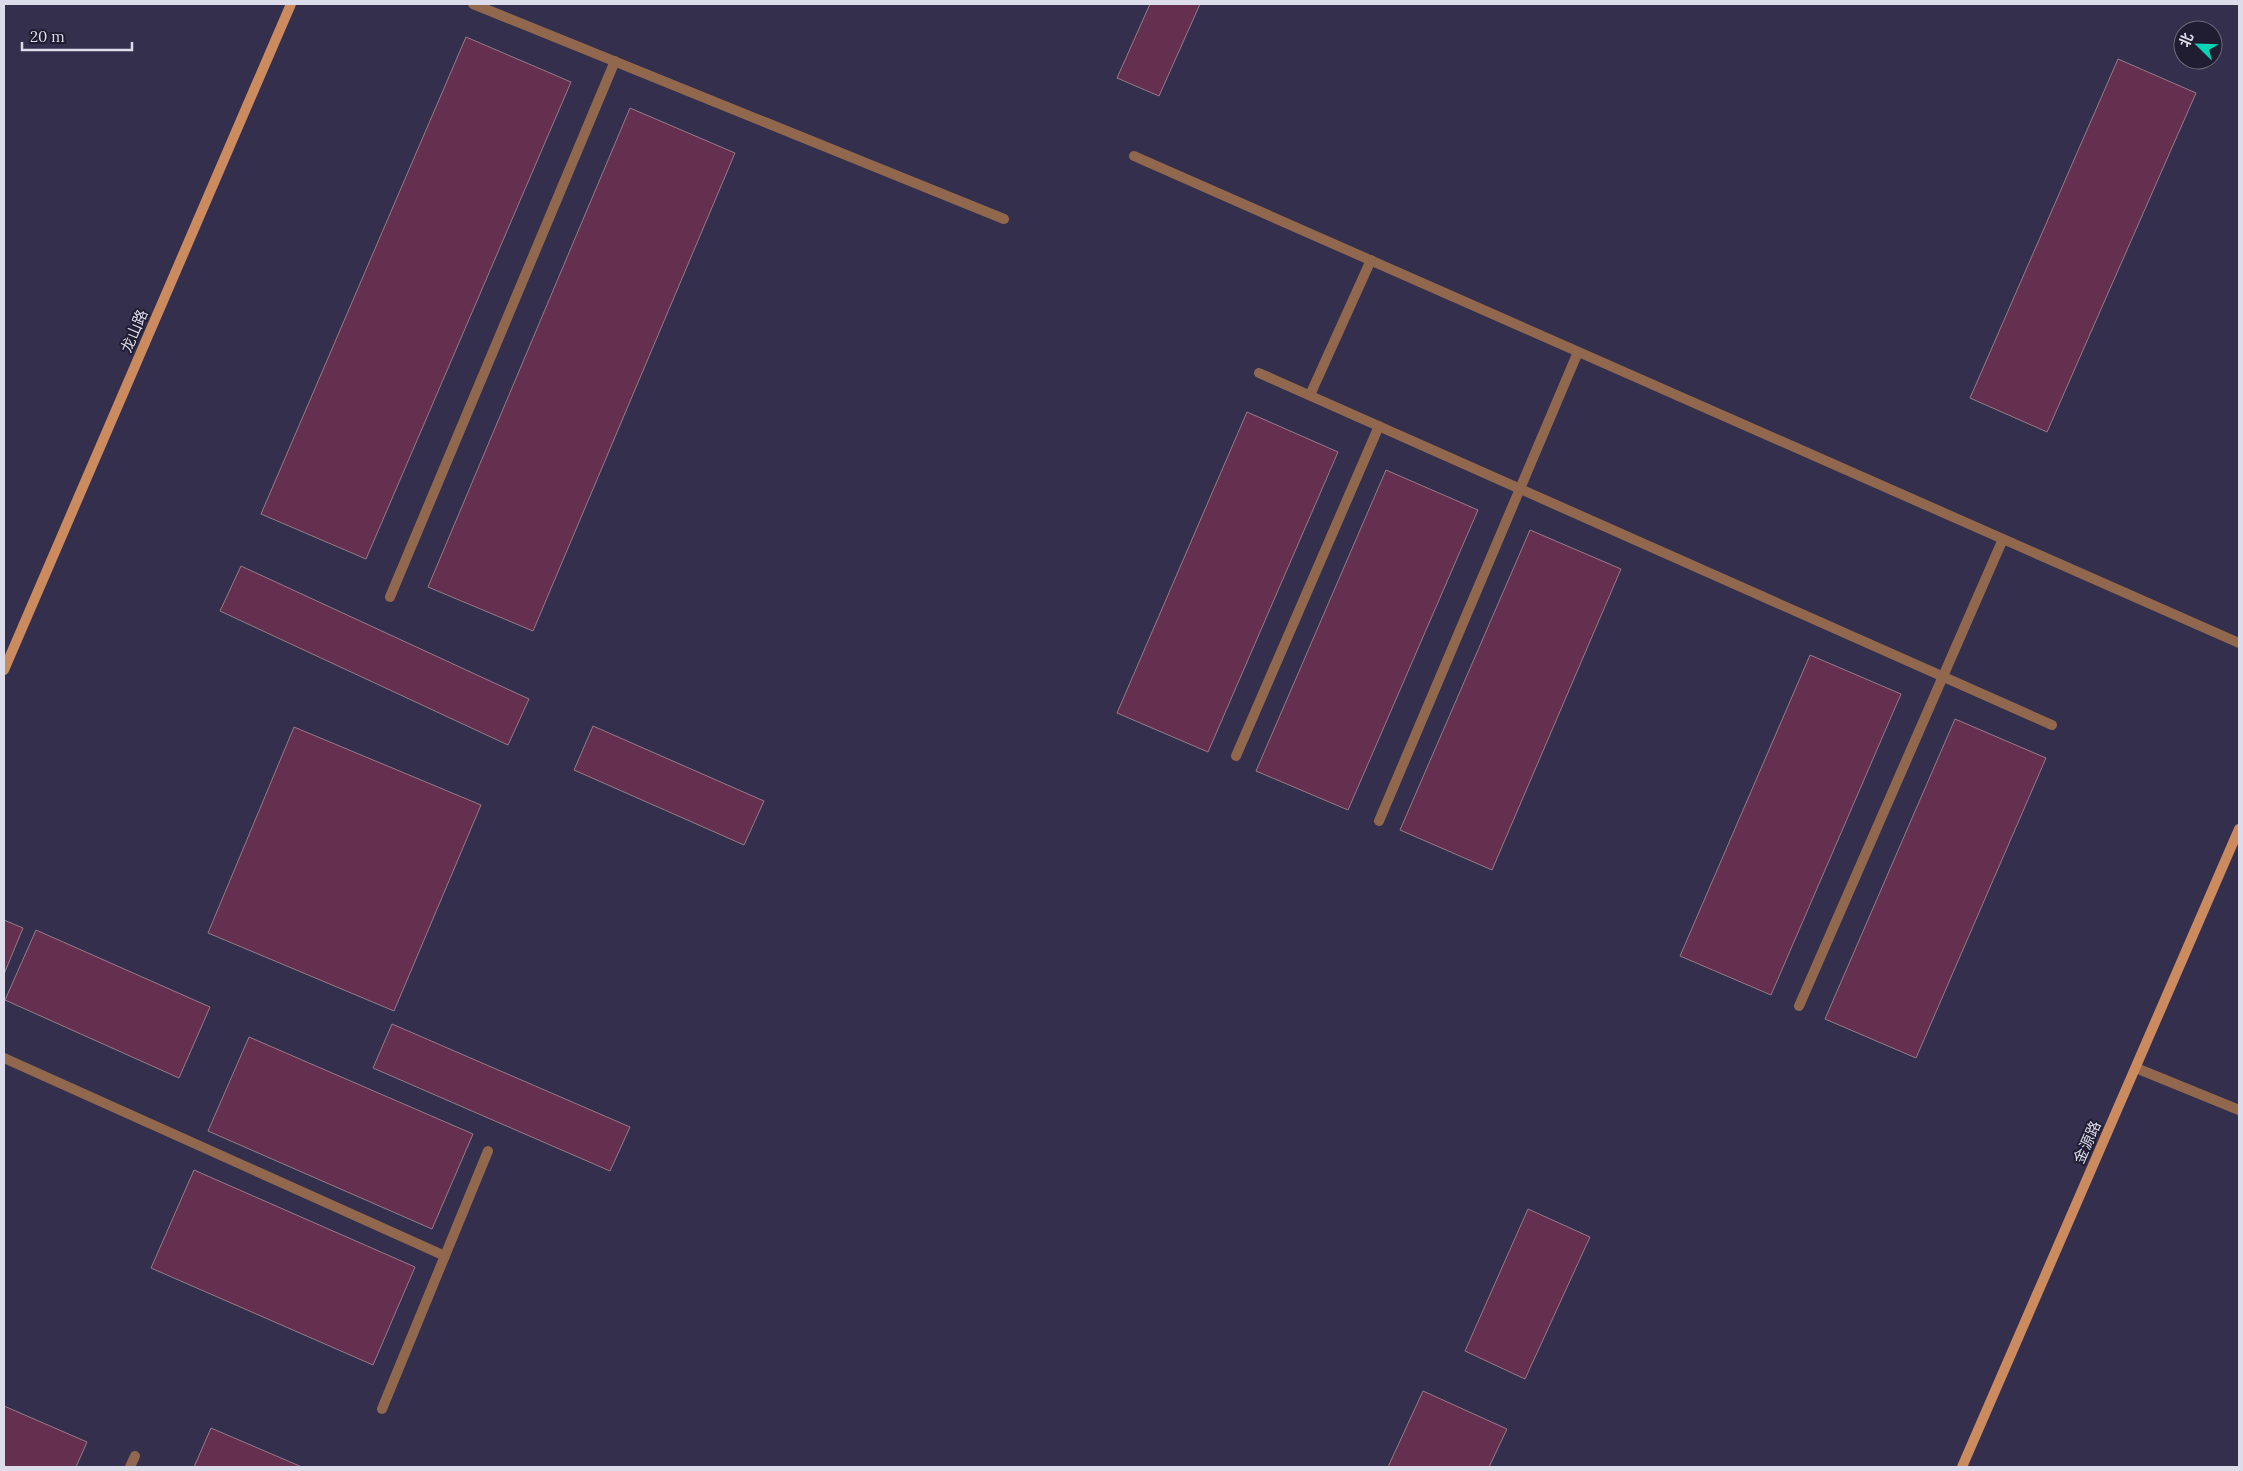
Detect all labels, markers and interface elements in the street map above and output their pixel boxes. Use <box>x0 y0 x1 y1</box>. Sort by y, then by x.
scale bar <box>22 20 132 52</box>
north arrow <box>2173 20 2223 70</box>
text: 20 m <box>30 27 65 46</box>
text: 北 <box>2175 30 2197 50</box>
street label: 龙山路 <box>116 307 152 355</box>
street label: 金源路 <box>2069 1118 2105 1166</box>

